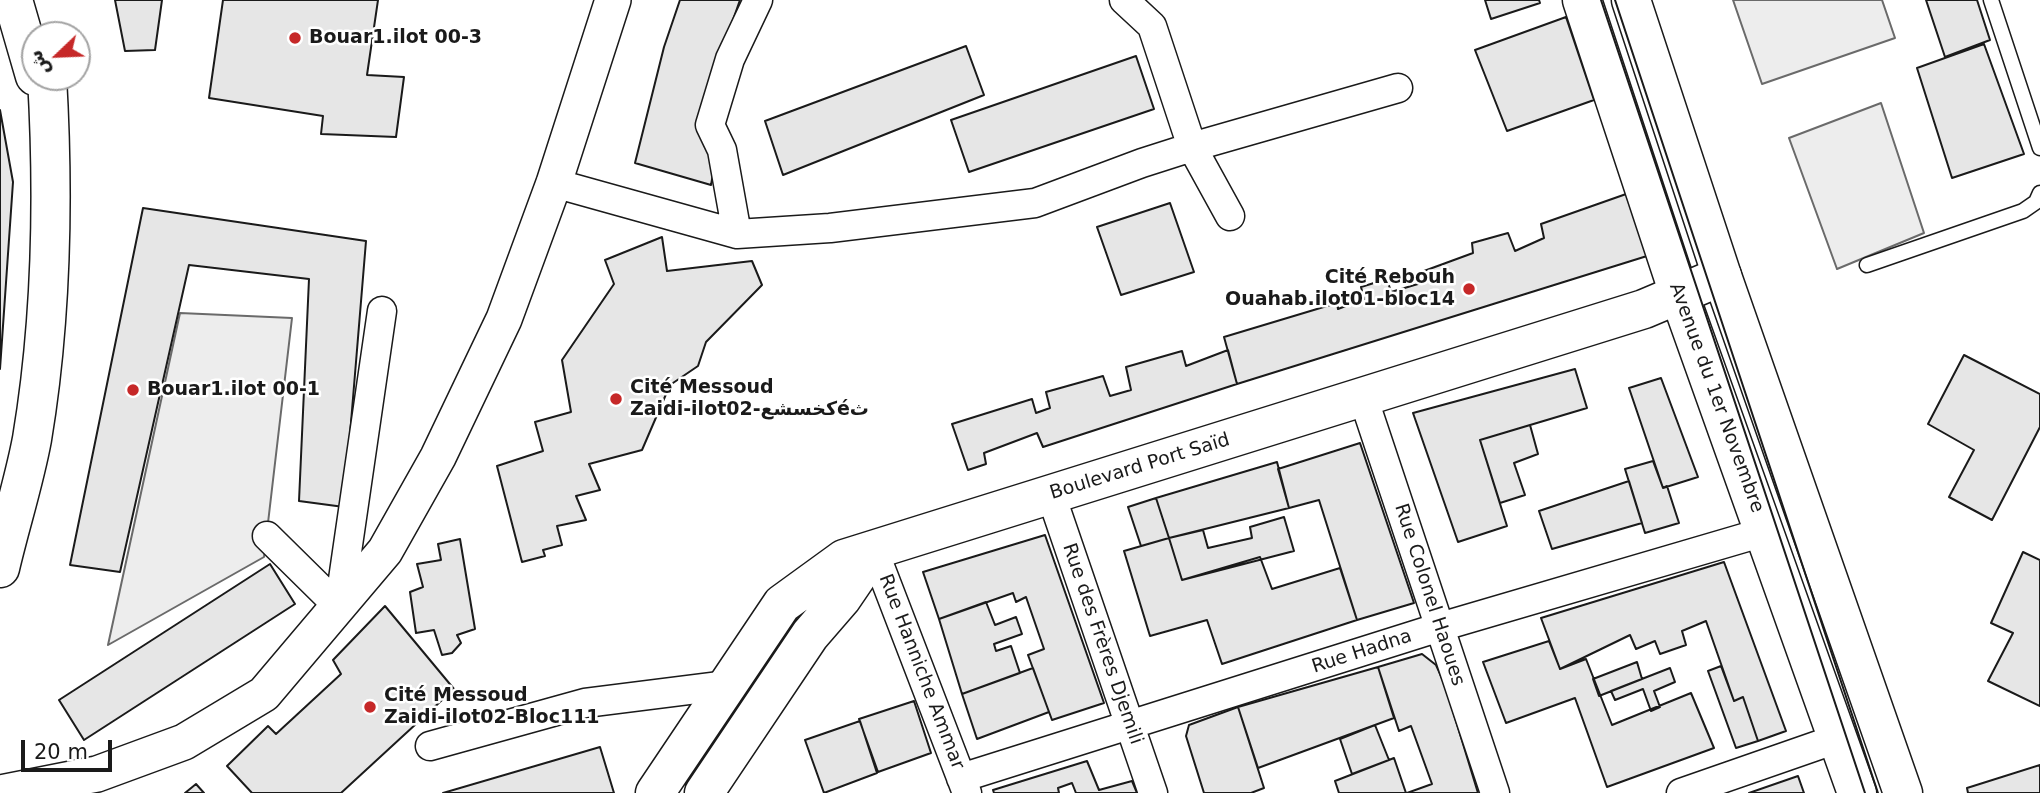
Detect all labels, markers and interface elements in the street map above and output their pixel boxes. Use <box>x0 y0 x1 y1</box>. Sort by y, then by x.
north arrow <box>21 21 91 91</box>
place label: Bouar1.ilot 00-3 <box>309 27 482 49</box>
marker: Bouar1.ilot 00-3 <box>287 30 303 46</box>
text: ش <box>23 47 54 80</box>
place label: Cité Rebouh Ouahab.ilot01-bloc14 <box>1225 267 1455 311</box>
street label: Avenue du 1er Novembre <box>1664 280 1768 516</box>
marker: Cité Rebouh Ouahab.ilot01-bloc14 <box>1461 281 1477 297</box>
place label: Cité Messoud Zaidi-ilot02-كخسشعéث <box>630 377 869 421</box>
place label: Bouar1.ilot 00-1 <box>147 379 320 401</box>
marker: Bouar1.ilot 00-1 <box>125 382 141 398</box>
marker: Cité Messoud Zaidi-ilot02-كخسشعéث <box>608 391 624 407</box>
street label: Boulevard Port Saïd <box>1047 429 1233 505</box>
street label: Rue Colonel Haoues <box>1389 501 1469 689</box>
street label: Rue des Frères Djemili <box>1057 540 1147 748</box>
street label: Rue Hanniche Ammar <box>873 571 969 773</box>
street label: Rue Hadna <box>1309 625 1415 679</box>
place label: Cité Messoud Zaidi-ilot02-Bloc111 <box>384 685 600 729</box>
marker: Cité Messoud Zaidi-ilot02-Bloc111 <box>362 699 378 715</box>
scale bar <box>24 726 116 770</box>
text: 20 m <box>34 740 88 764</box>

